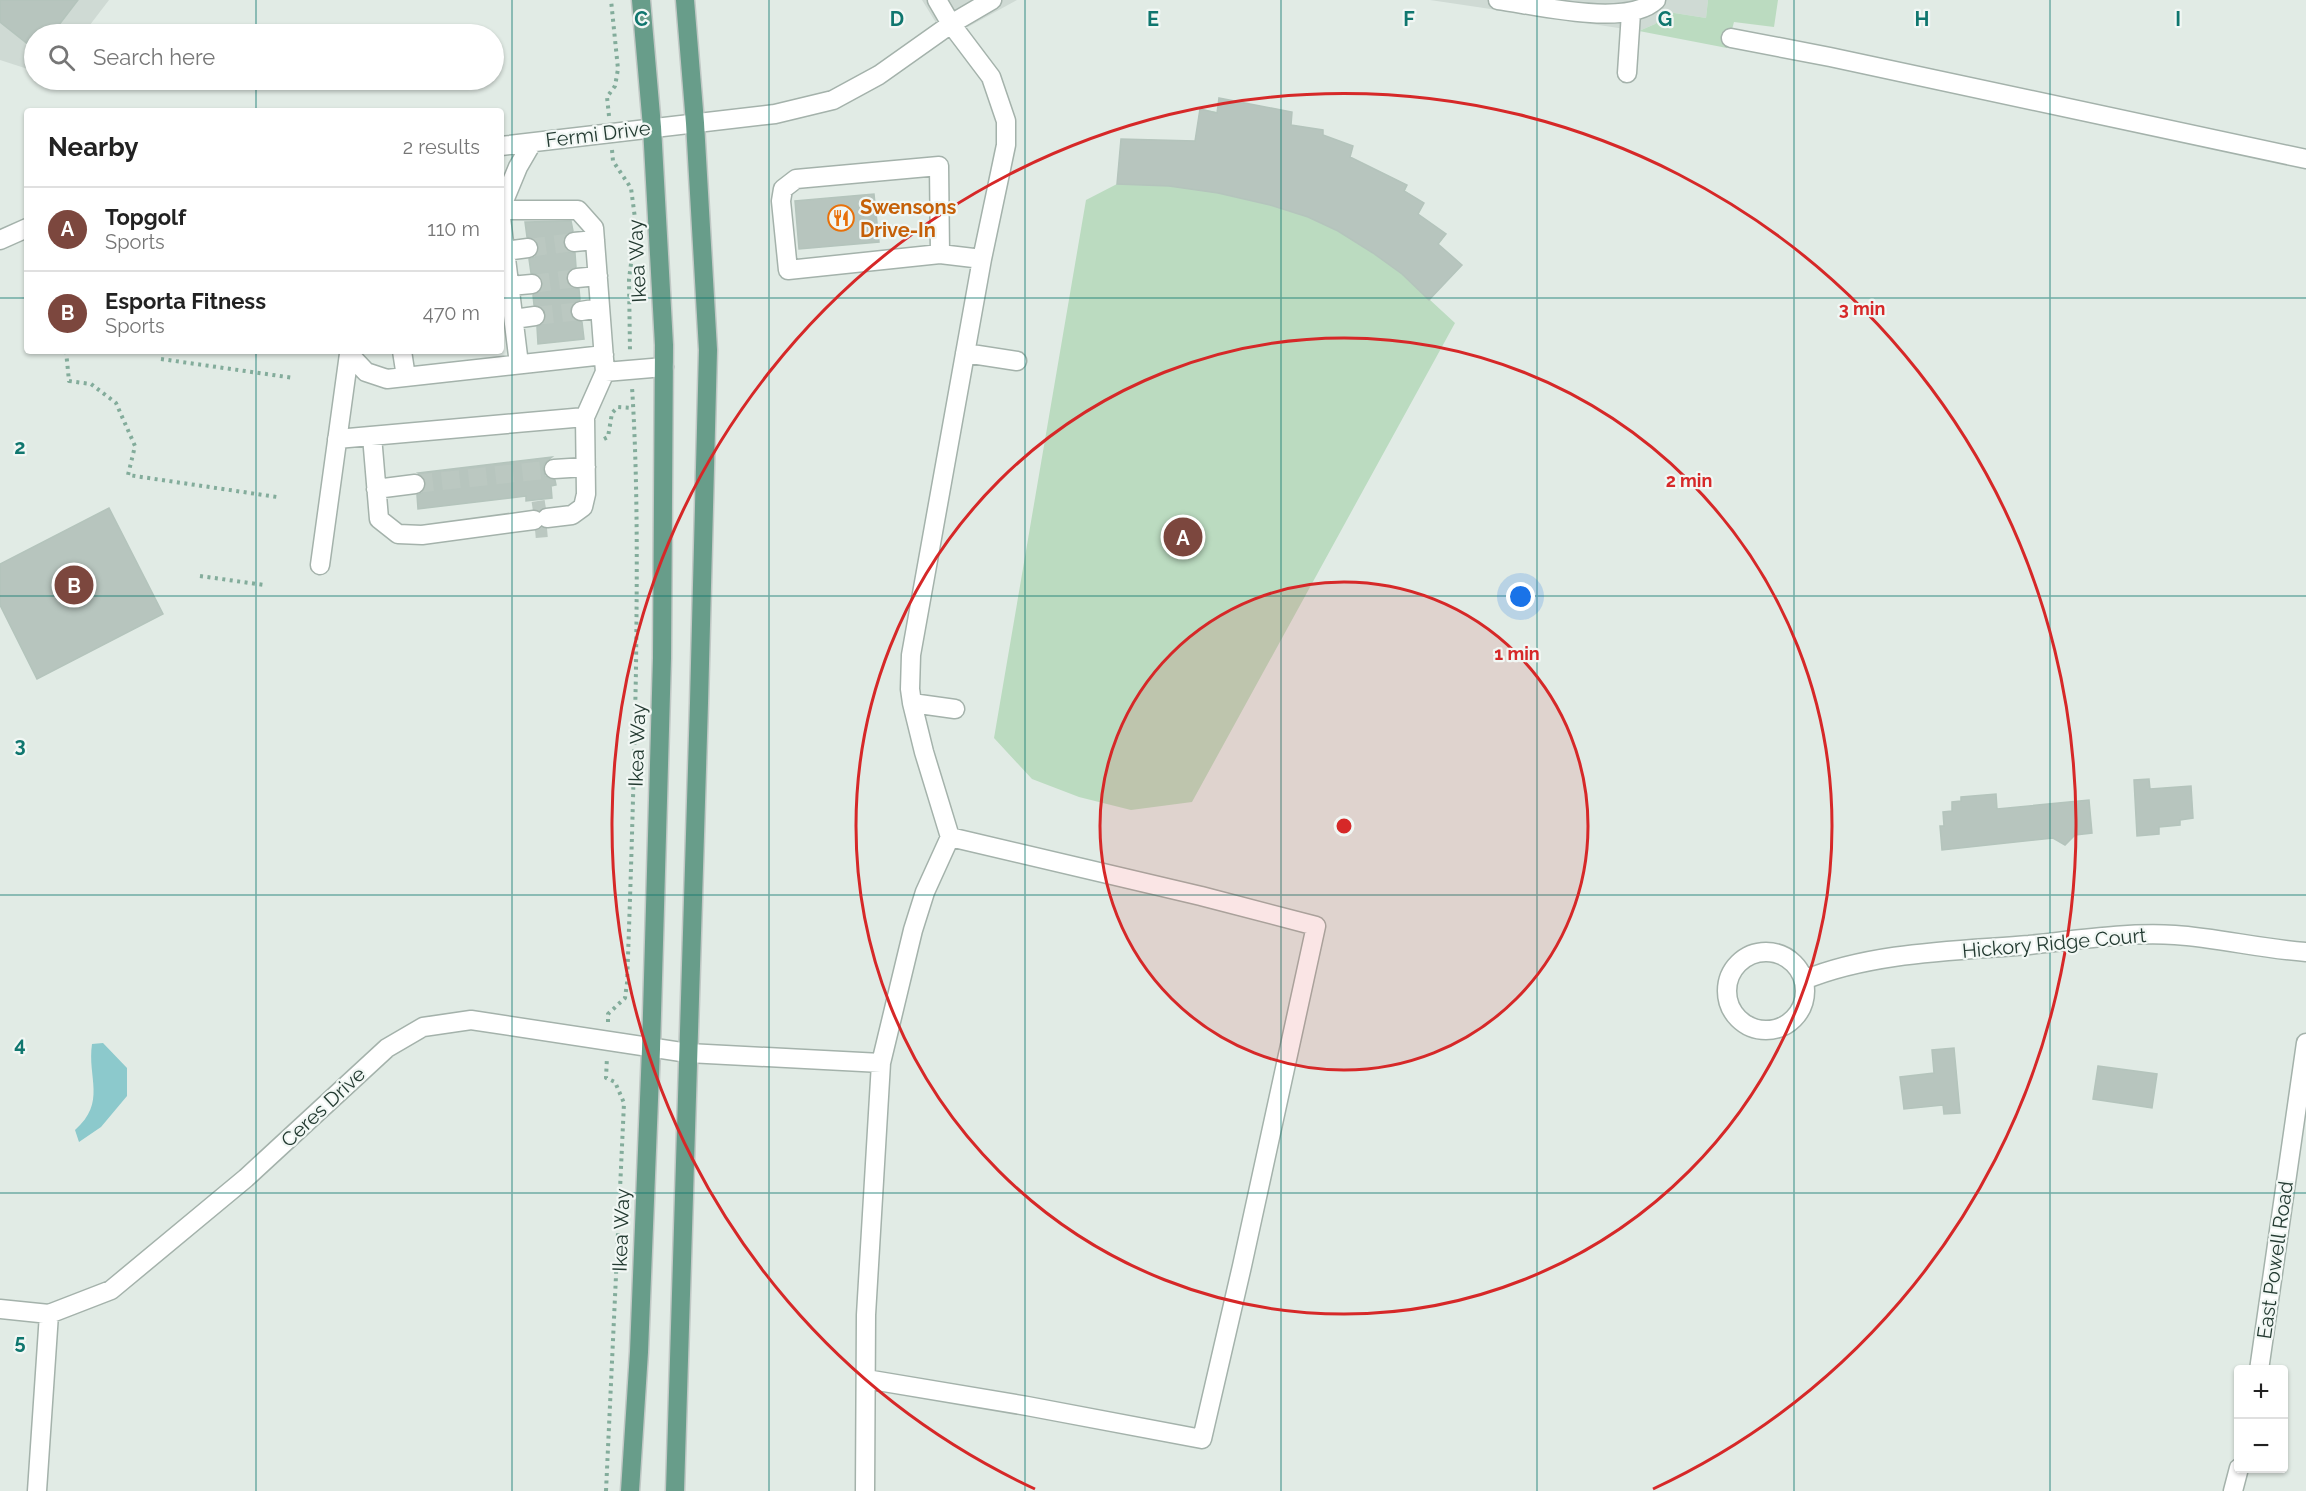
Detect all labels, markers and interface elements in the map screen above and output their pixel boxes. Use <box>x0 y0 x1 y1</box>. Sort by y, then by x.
text: C <box>634 7 648 31</box>
text: D <box>890 7 904 31</box>
text: E <box>1147 7 1159 31</box>
text: F <box>1403 7 1415 31</box>
text: G <box>1658 7 1672 31</box>
text: H <box>1915 7 1929 31</box>
text: I <box>2175 7 2181 31</box>
search box <box>24 24 504 90</box>
icon: search <box>45 41 78 74</box>
text: Search here <box>93 44 215 70</box>
street label: Fermi Drive <box>544 116 652 152</box>
text: Nearby <box>48 132 138 162</box>
text: 2 results <box>403 135 480 159</box>
place label: Swensons Drive-In <box>860 195 956 242</box>
restaurant icon: Swensons Drive-In <box>826 203 856 233</box>
text: Topgolf <box>105 204 186 230</box>
text: A <box>61 217 74 241</box>
text: 110 m <box>427 217 480 241</box>
street label: Ikea Way <box>623 219 651 303</box>
text: Sports <box>105 230 165 254</box>
text: Esporta Fitness <box>105 288 266 314</box>
text: 3 min <box>1839 298 1885 319</box>
text: B <box>61 301 74 325</box>
text: 470 m <box>423 301 480 325</box>
text: Sports <box>105 314 165 338</box>
text: 2 <box>14 435 26 459</box>
text: 2 min <box>1666 470 1712 491</box>
pin: A <box>1164 514 1202 560</box>
pin: B <box>54 562 94 608</box>
your location <box>1506 582 1535 611</box>
text: 1 min <box>1494 643 1540 664</box>
street label: Ikea Way <box>624 703 650 787</box>
text: 3 <box>14 733 26 757</box>
centre of rings <box>1334 816 1354 836</box>
street label: Hickory Ridge Court <box>1961 923 2147 963</box>
text: 4 <box>14 1032 26 1056</box>
street label: Ceres Drive <box>276 1062 370 1152</box>
street label: East Powell Road <box>2252 1179 2298 1341</box>
street label: Ikea Way <box>608 1188 634 1272</box>
text: 5 <box>14 1330 26 1354</box>
map controls <box>2234 1365 2288 1473</box>
button: + <box>2234 1365 2288 1419</box>
button: − <box>2234 1419 2288 1473</box>

